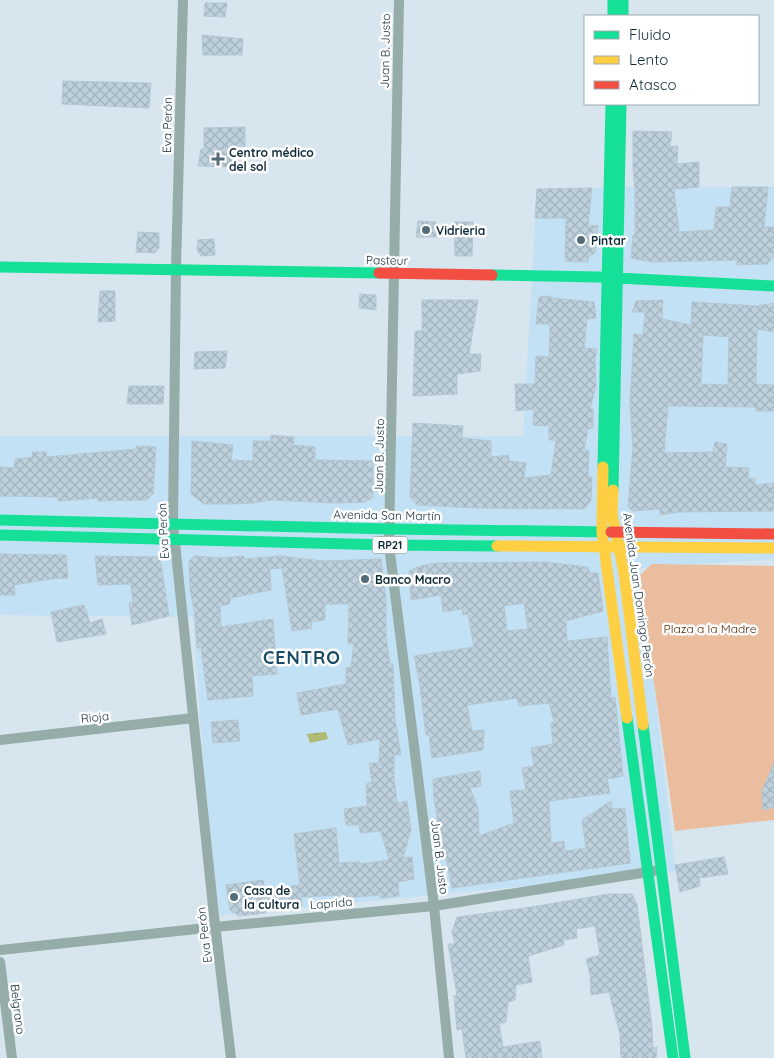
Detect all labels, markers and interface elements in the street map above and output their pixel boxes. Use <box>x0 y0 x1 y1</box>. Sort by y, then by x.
street label: Juan B. Justo <box>377 13 393 89</box>
legend <box>584 15 759 105</box>
text: Fluido <box>629 25 671 44</box>
text: Lento <box>629 50 668 69</box>
text: Atasco <box>629 75 677 94</box>
street label: Eva Perón <box>159 97 175 153</box>
place label: Centro médico del sol <box>229 145 314 174</box>
marker: Centro médico del sol <box>211 152 225 166</box>
place label: Vidrieria <box>436 223 485 238</box>
marker: Vidrieria <box>420 224 432 236</box>
place label: Pintar <box>591 233 626 248</box>
marker: Pintar <box>575 234 587 246</box>
street label: Pasteur <box>366 252 409 268</box>
street label: Juan B. Justo <box>371 418 387 494</box>
street label: Eva Perón <box>154 503 172 559</box>
street label: Avenida San Martín <box>333 507 441 523</box>
street label: Avenida Juan Domingo Perón <box>620 512 658 678</box>
road number: RP21 <box>372 536 408 554</box>
place label: Banco Macro <box>375 572 451 587</box>
marker: Banco Macro <box>359 573 371 585</box>
park label: Plaza a la Madre <box>664 621 757 636</box>
district label: CENTRO <box>263 646 341 669</box>
street label: Rioja <box>80 708 110 726</box>
street label: Juan B. Justo <box>428 819 452 895</box>
place label: Casa de la cultura <box>244 883 299 912</box>
marker: Casa de la cultura <box>228 891 240 903</box>
street label: Laprida <box>309 894 353 912</box>
street label: Eva Perón <box>193 906 215 964</box>
street label: Belgrano <box>7 983 29 1035</box>

